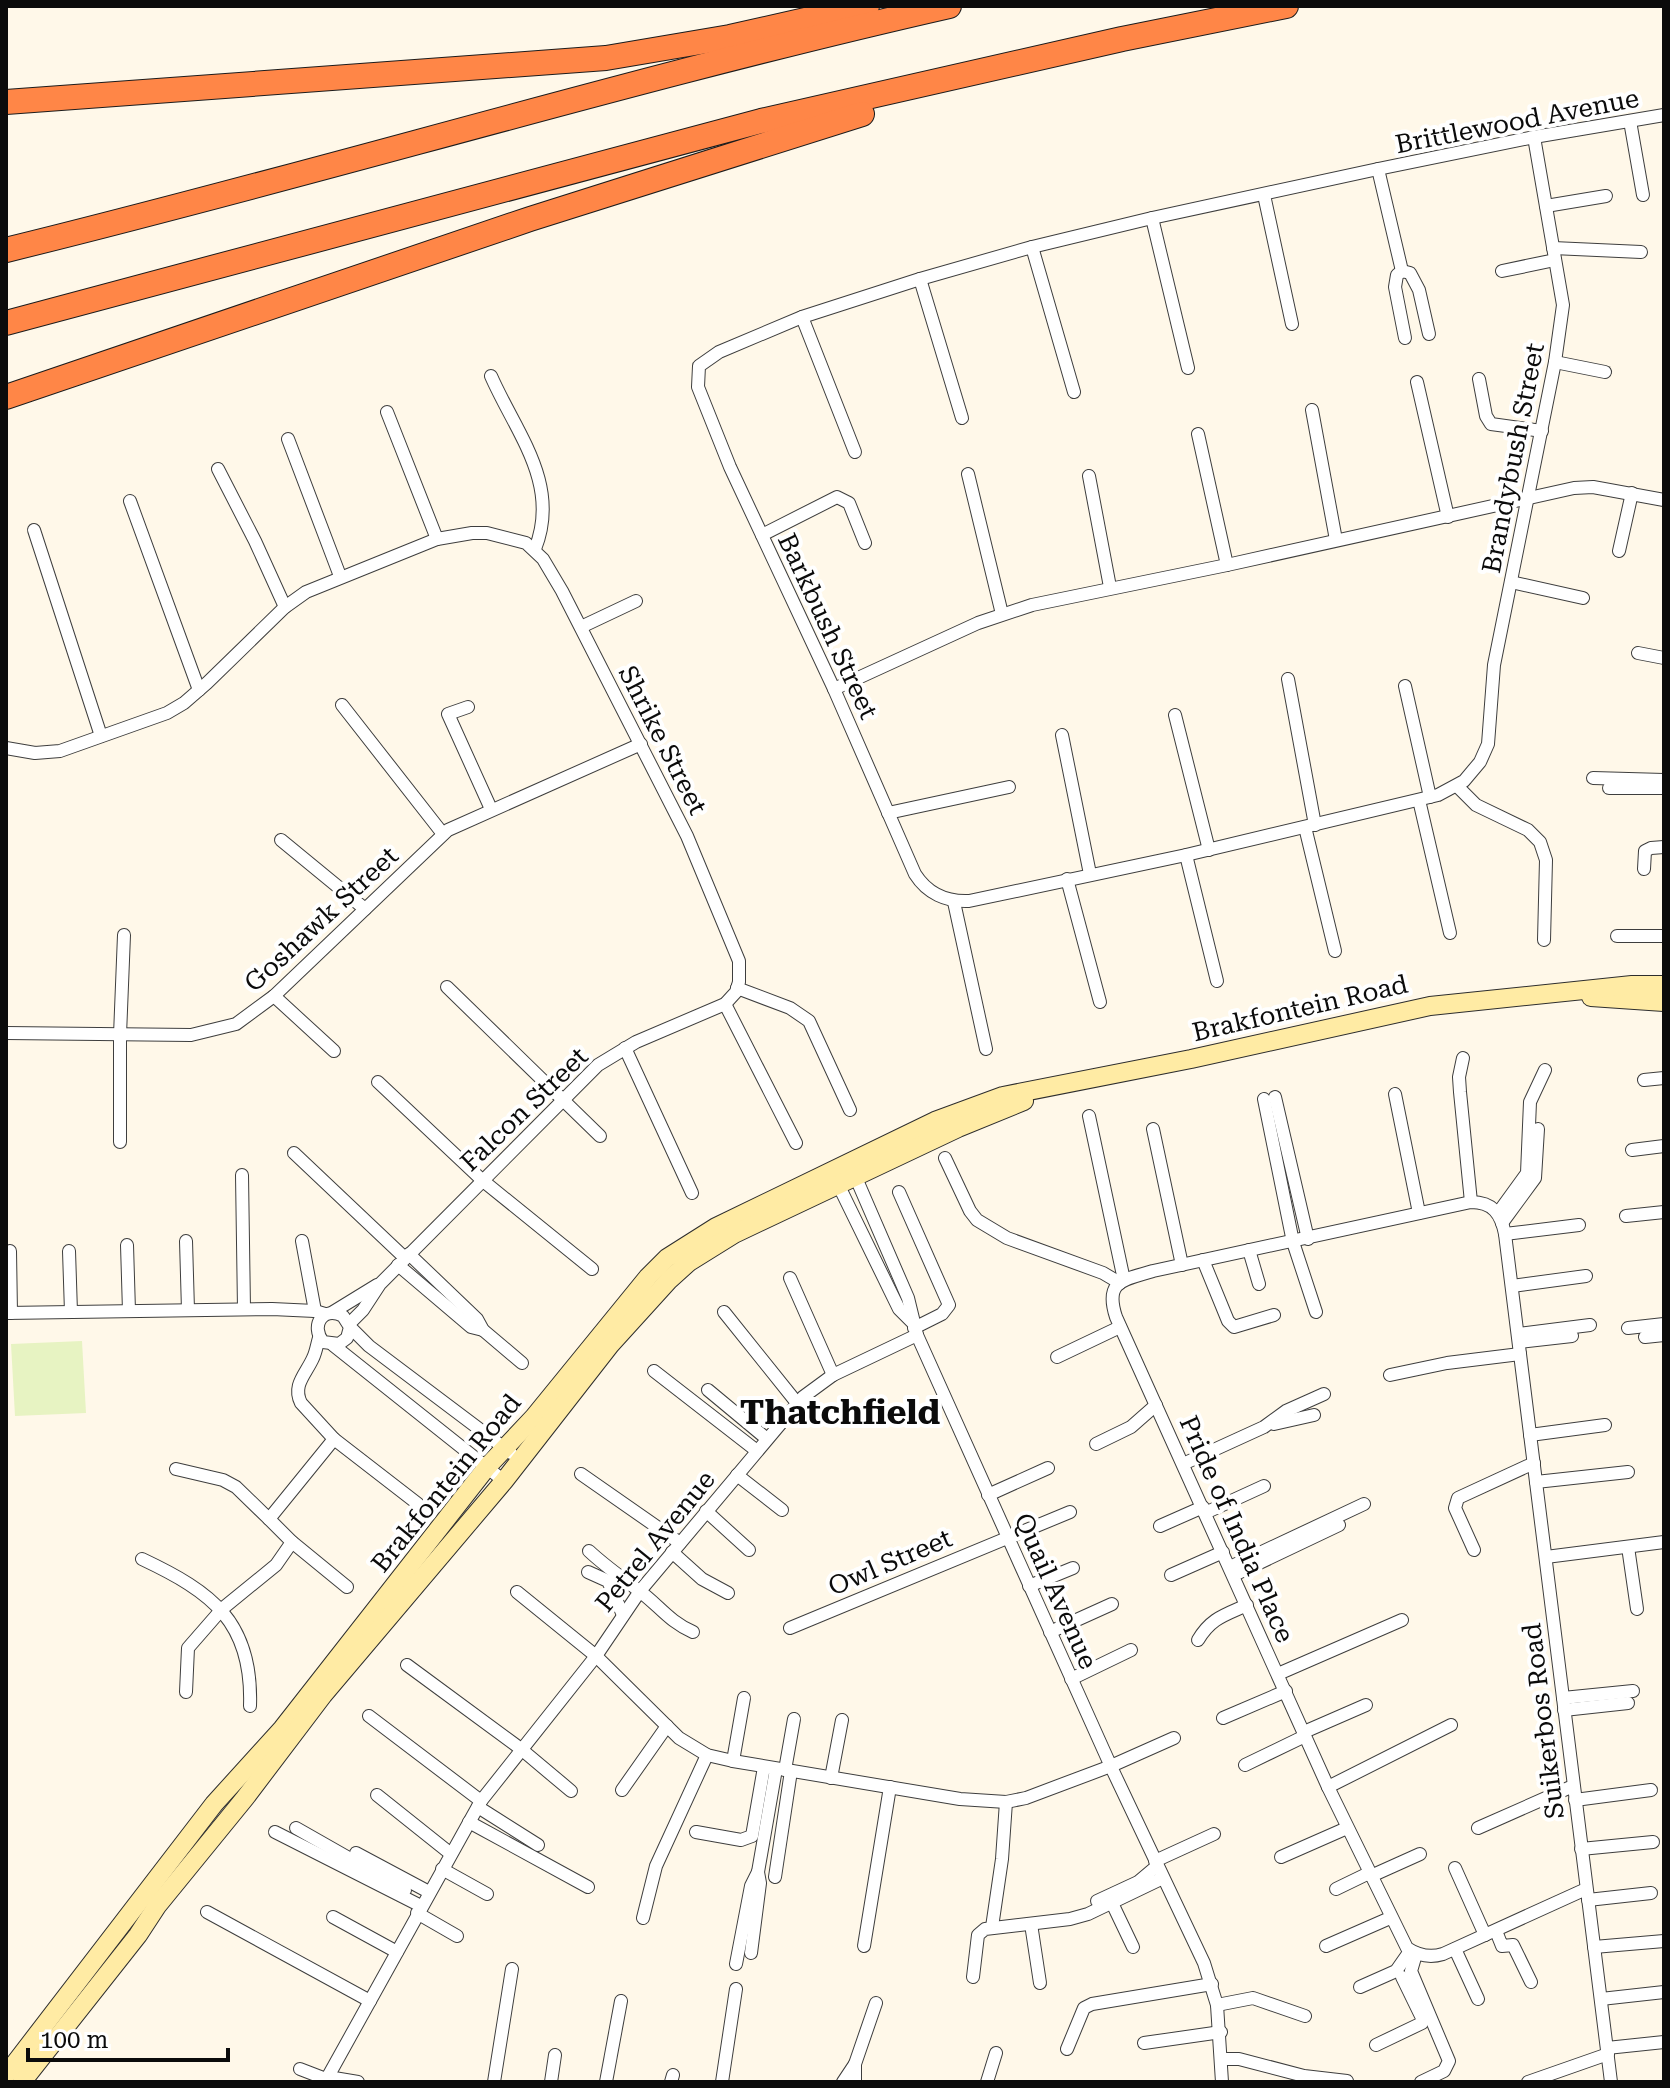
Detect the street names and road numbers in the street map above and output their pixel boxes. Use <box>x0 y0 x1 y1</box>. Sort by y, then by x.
street label: Brittlewood Avenue <box>1393 83 1641 159</box>
street label: Brandybush Street <box>1476 340 1550 576</box>
street label: Barkbush Street <box>772 528 884 724</box>
street label: Shrike Street <box>613 661 714 820</box>
street label: Goshawk Street <box>238 840 404 998</box>
street label: Brakfontein Road <box>1189 969 1411 1047</box>
street label: Falcon Street <box>454 1041 594 1177</box>
street label: Brakfontein Road <box>365 1388 527 1578</box>
street label: Pride of India Place <box>1173 1411 1301 1647</box>
street label: Petrel Avenue <box>589 1465 721 1617</box>
street label: Quail Avenue <box>1008 1509 1104 1673</box>
street label: Owl Street <box>824 1522 957 1601</box>
street label: Suikerbos Road <box>1516 1621 1570 1821</box>

